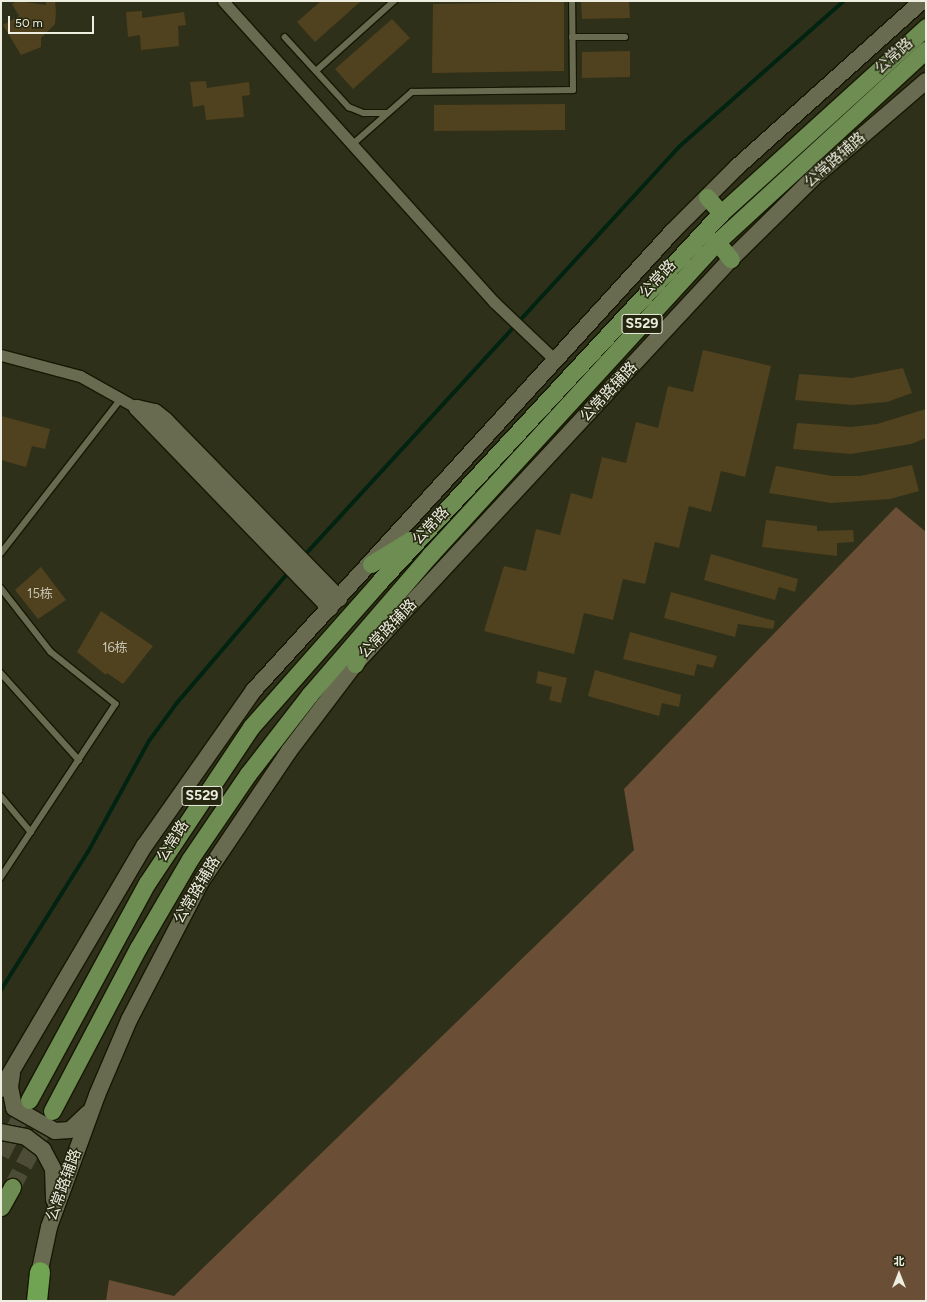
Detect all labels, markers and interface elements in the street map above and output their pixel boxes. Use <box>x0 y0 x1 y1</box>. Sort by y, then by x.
scale bar <box>10 8 96 34</box>
text: 50 m <box>15 16 43 30</box>
street label: 公常路 <box>871 34 917 78</box>
street label: 公常路辅路 <box>801 129 869 191</box>
street label: 公常路 <box>636 256 680 302</box>
road number: S529 <box>621 312 663 336</box>
street label: 公常路辅路 <box>577 358 641 426</box>
street label: 公常路 <box>409 503 453 549</box>
house number: 15栋 <box>27 586 53 602</box>
street label: 公常路辅路 <box>355 596 421 662</box>
house number: 16栋 <box>102 640 128 656</box>
road number: S529 <box>181 784 223 808</box>
street label: 公常路 <box>153 817 193 865</box>
street label: 公常路辅路 <box>170 853 224 927</box>
street label: 公常路辅路 <box>43 1147 85 1223</box>
north arrow <box>879 1254 919 1294</box>
text: 北 <box>894 1255 905 1268</box>

